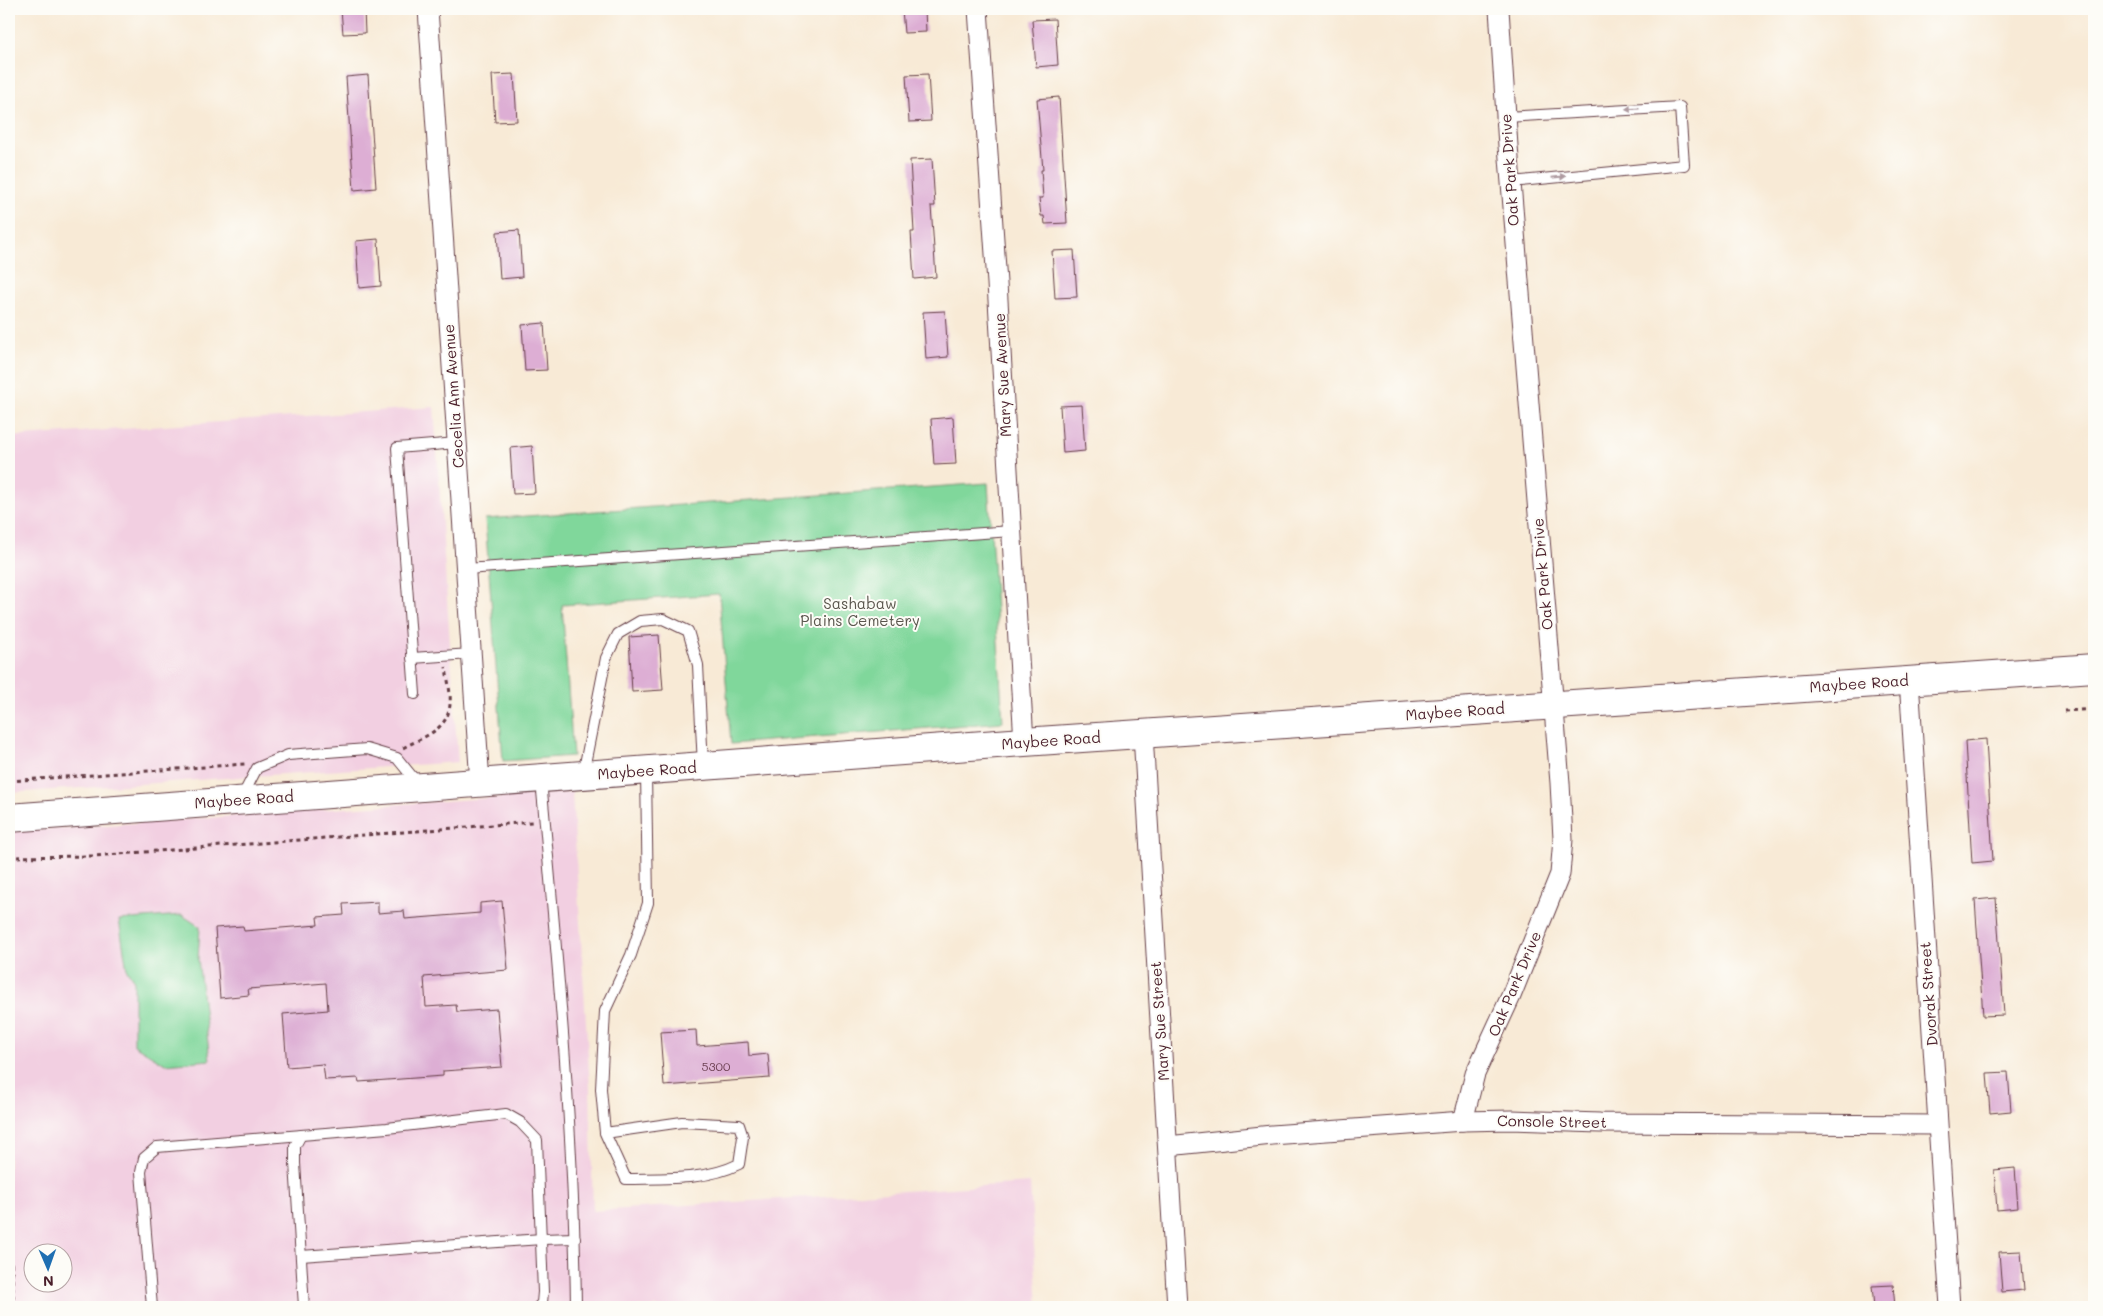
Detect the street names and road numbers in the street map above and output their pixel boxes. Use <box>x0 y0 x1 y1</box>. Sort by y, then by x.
street label: Oak Park Drive <box>1495 113 1523 227</box>
street label: Mary Sue Avenue <box>989 313 1015 438</box>
street label: Cecelia Ann Avenue <box>438 323 468 469</box>
street label: Oak Park Drive <box>1527 517 1557 631</box>
street label: Maybee Road <box>1809 670 1909 696</box>
street label: Maybee Road <box>1405 698 1505 724</box>
street label: Maybee Road <box>1001 727 1101 753</box>
street label: Maybee Road <box>597 757 697 783</box>
street label: Maybee Road <box>194 786 294 812</box>
street label: Oak Park Drive <box>1483 928 1545 1039</box>
street label: Dvorak Street <box>1914 941 1942 1047</box>
street label: Mary Sue Street <box>1145 961 1173 1082</box>
street label: Console Street <box>1497 1110 1607 1132</box>

